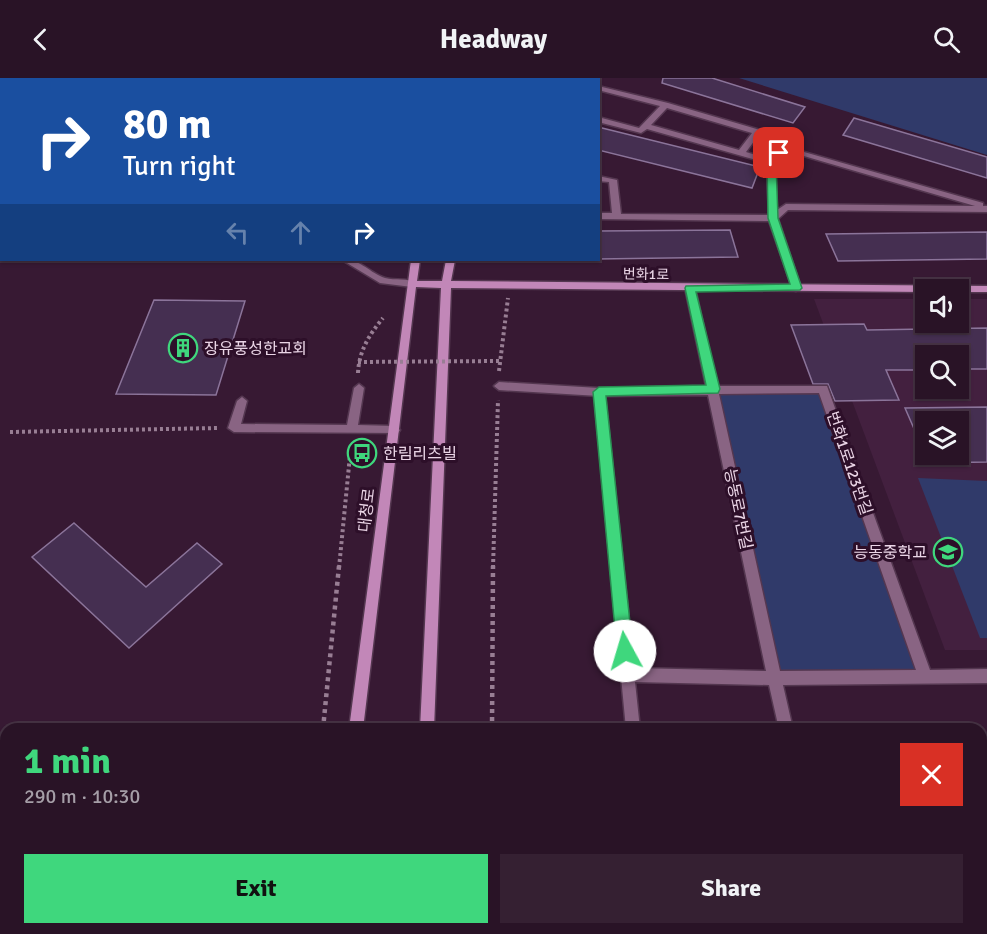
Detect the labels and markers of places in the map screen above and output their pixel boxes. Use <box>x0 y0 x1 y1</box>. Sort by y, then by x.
pin <box>753 127 804 178</box>
building icon: 장유풍성한교회 <box>167 332 199 364</box>
place label: 장유풍성한교회 <box>204 339 307 359</box>
bus stop icon: 한림리츠빌 <box>346 437 378 469</box>
place label: 한림리츠빌 <box>383 444 457 464</box>
school or university icon: 능동중학교 <box>932 536 964 568</box>
place label: 능동중학교 <box>853 543 927 563</box>

